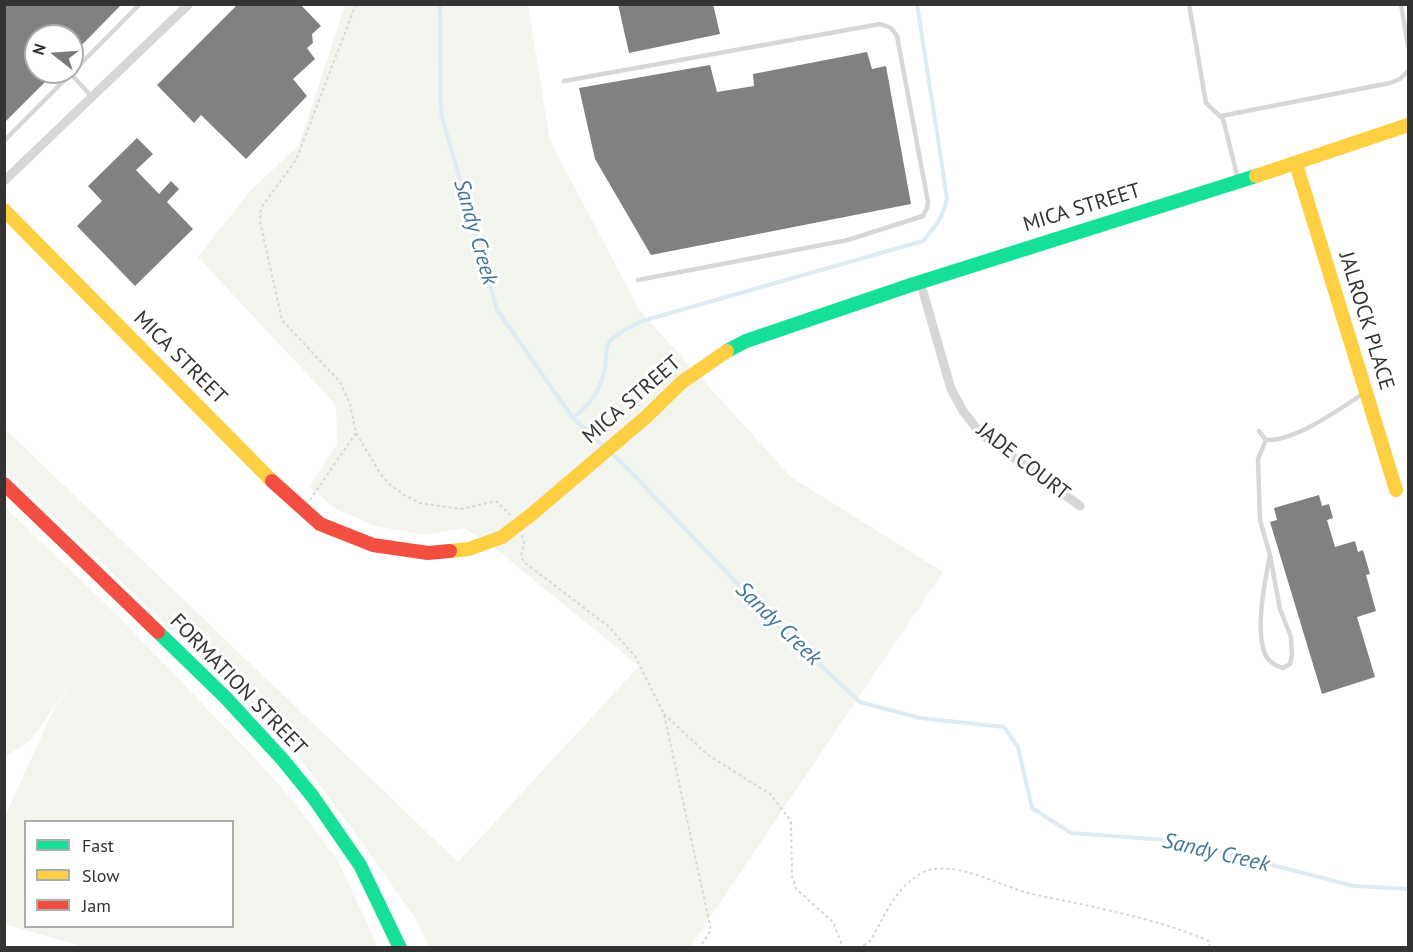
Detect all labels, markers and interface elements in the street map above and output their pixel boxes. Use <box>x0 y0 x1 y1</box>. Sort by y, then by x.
north arrow <box>24 24 84 84</box>
text: N <box>28 41 50 57</box>
water label: Sandy Creek <box>447 176 503 288</box>
street label: MICA STREET <box>1020 178 1144 238</box>
street label: JALROCK PLACE <box>1333 249 1399 393</box>
street label: MICA STREET <box>128 306 232 410</box>
street label: MICA STREET <box>578 351 686 449</box>
street label: JADE COURT <box>971 418 1075 506</box>
water label: Sandy Creek <box>730 577 826 671</box>
street label: FORMATION STREET <box>164 609 312 761</box>
legend <box>24 820 234 928</box>
water label: Sandy Creek <box>1160 828 1272 878</box>
text: Fast <box>82 834 114 857</box>
text: Slow <box>82 864 120 887</box>
text: Jam <box>82 894 111 917</box>

